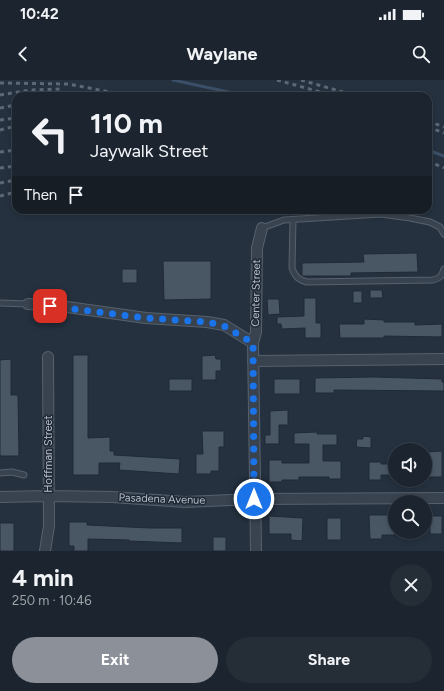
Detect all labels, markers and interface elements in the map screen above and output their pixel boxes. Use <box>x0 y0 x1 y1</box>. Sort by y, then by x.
text: 10:42 <box>20 5 59 23</box>
icon: back <box>12 43 34 65</box>
text: Waylane <box>187 43 257 65</box>
icon: search <box>410 43 432 65</box>
text: 110 m <box>90 106 163 140</box>
icon: left <box>24 108 76 160</box>
text: Jaywalk Street <box>90 140 208 162</box>
icon: arrive <box>65 184 87 206</box>
text: Then <box>24 186 57 204</box>
street label: Center Street <box>249 259 263 327</box>
pin <box>33 289 67 323</box>
icon: arrive <box>39 295 61 317</box>
street label: Hoffman Street <box>42 415 55 493</box>
map controls <box>388 443 432 539</box>
button: sound <box>388 443 432 487</box>
position arrow <box>233 478 275 520</box>
street label: Pasadena Avenue <box>118 491 206 507</box>
button: search <box>388 495 432 539</box>
text: 4 min <box>12 563 74 592</box>
button: close <box>390 564 432 606</box>
text: 250 m · 10:46 <box>12 593 92 608</box>
button: Exit <box>12 637 218 683</box>
button: Share <box>226 637 432 683</box>

